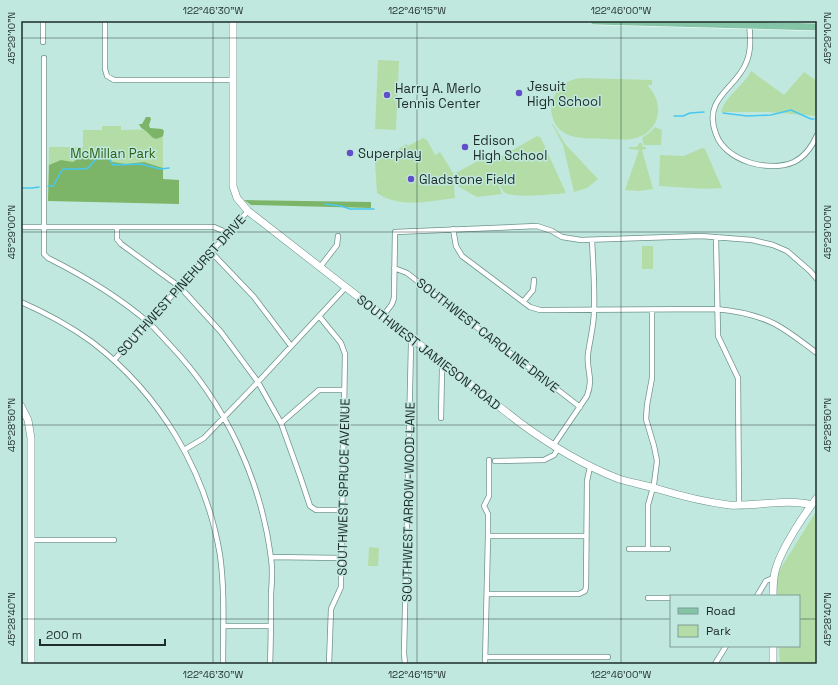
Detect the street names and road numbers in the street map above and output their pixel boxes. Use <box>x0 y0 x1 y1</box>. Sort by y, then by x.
street label: SOUTHWEST PINEHURST DRIVE <box>113 211 249 360</box>
street label: SOUTHWEST CAROLINE DRIVE <box>413 274 563 396</box>
street label: SOUTHWEST JAMIESON ROAD <box>353 291 504 414</box>
street label: SOUTHWEST SPRUCE AVENUE <box>333 398 354 576</box>
street label: SOUTHWEST ARROW-WOOD LANE <box>398 402 419 602</box>

